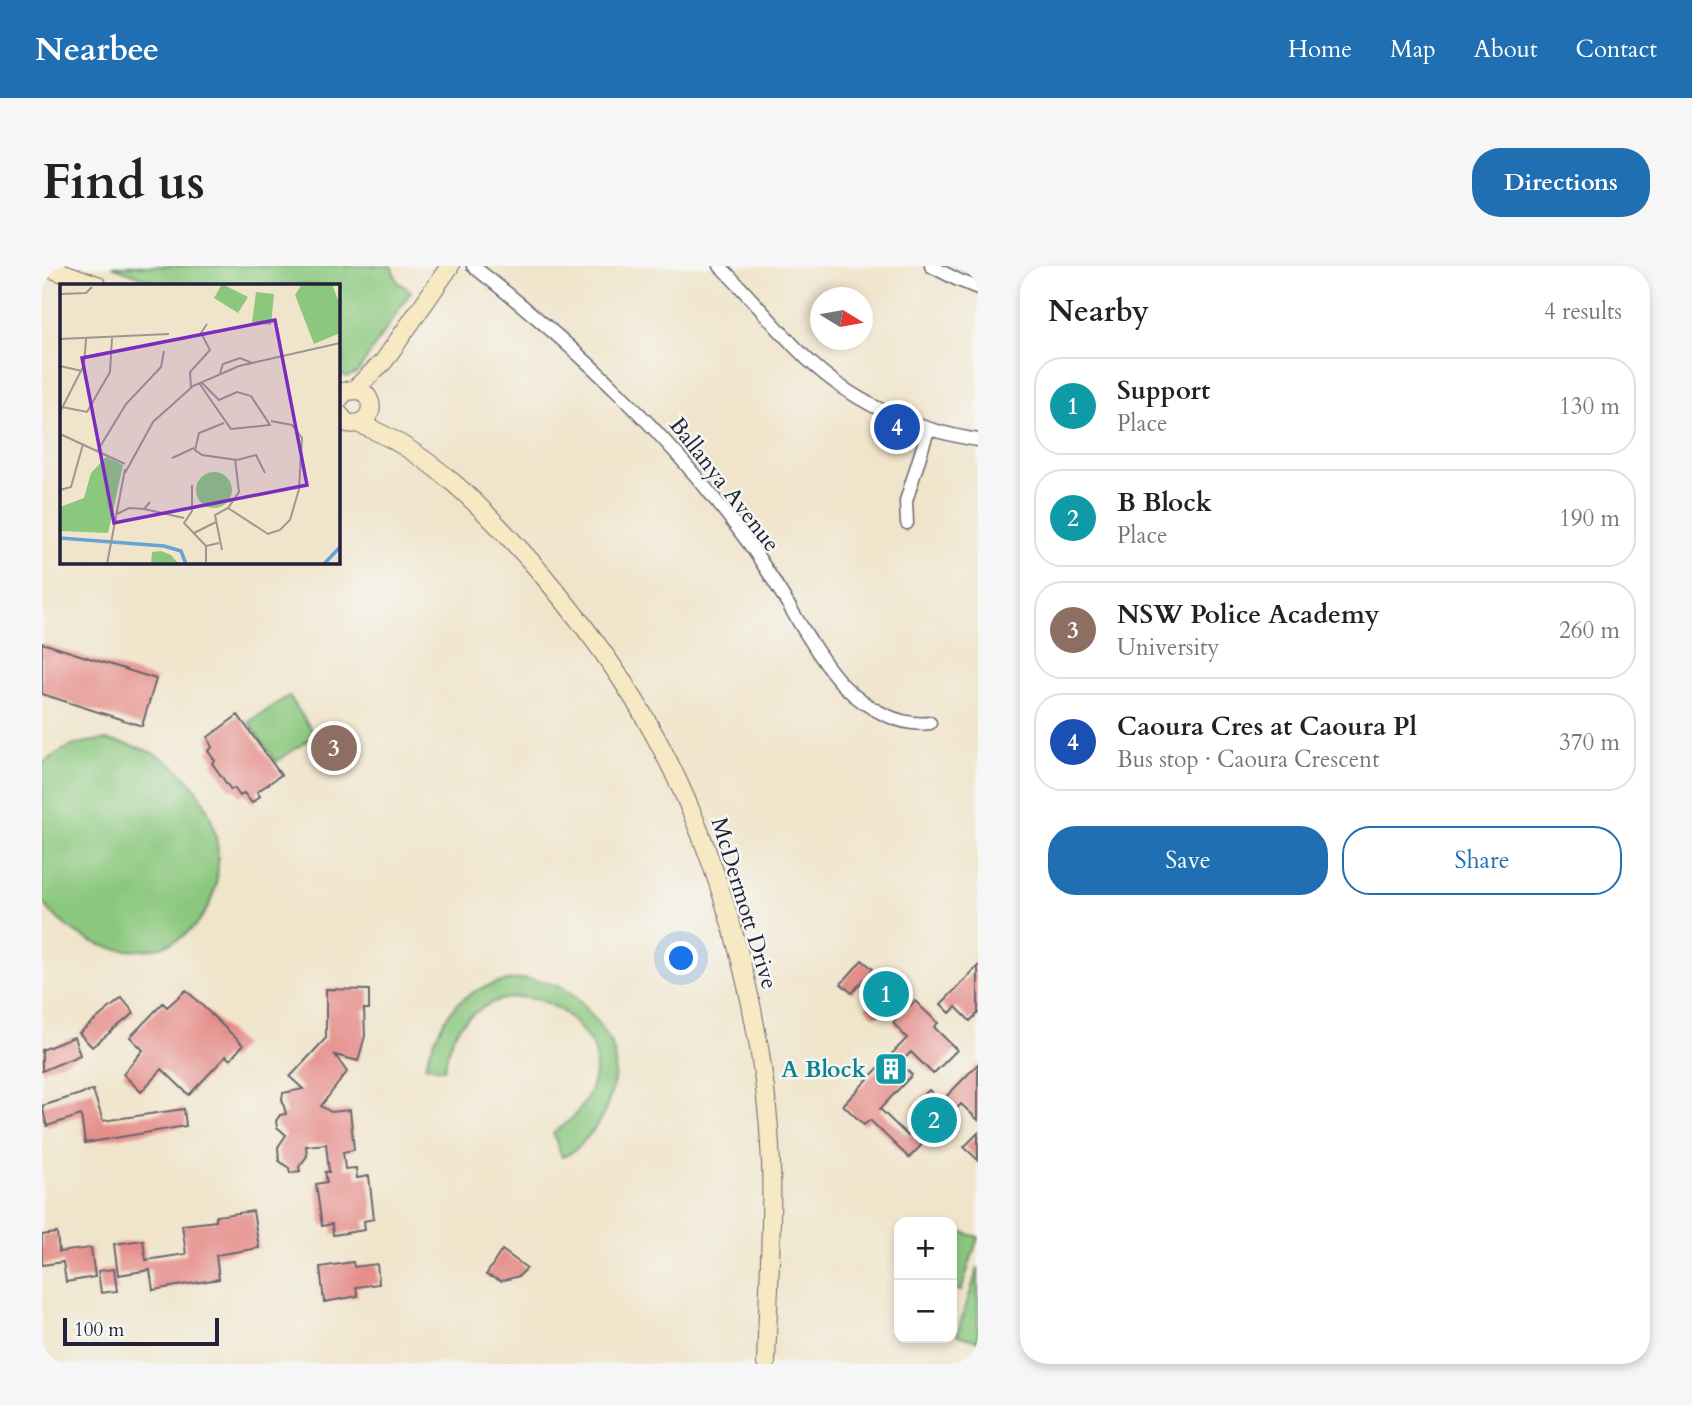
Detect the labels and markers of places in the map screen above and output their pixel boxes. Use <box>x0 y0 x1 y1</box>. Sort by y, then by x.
pin: 4 <box>874 401 920 453</box>
pin: 3 <box>311 722 357 774</box>
pin: 1 <box>863 968 909 1020</box>
building icon: A Block <box>872 1050 910 1088</box>
place label: A Block <box>781 1054 867 1085</box>
pin: 2 <box>911 1094 957 1146</box>

